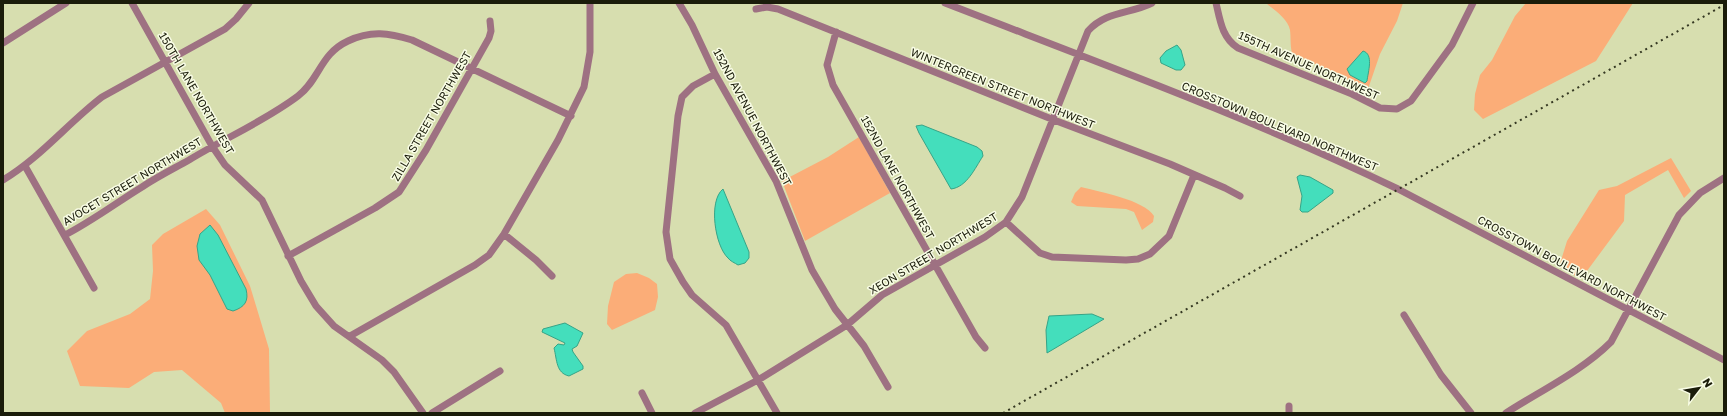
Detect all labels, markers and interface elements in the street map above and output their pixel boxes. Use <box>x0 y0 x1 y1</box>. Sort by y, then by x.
street label: 155TH AVENUE NORTHWEST <box>1237 28 1381 102</box>
street label: 150TH LANE NORTHWEST <box>157 30 237 156</box>
street label: WINTERGREEN STREET NORTHWEST <box>909 45 1097 131</box>
street label: 152ND AVENUE NORTHWEST <box>711 46 795 188</box>
street label: ZILLA STREET NORTHWEST <box>389 49 474 183</box>
street label: CROSSTOWN BOULEVARD NORTHWEST <box>1180 79 1380 173</box>
street label: 152ND LANE NORTHWEST <box>859 113 937 241</box>
street label: AVOCET STREET NORTHWEST <box>60 134 204 228</box>
street label: XEON STREET NORTHWEST <box>866 209 1000 297</box>
street label: CROSSTOWN BOULEVARD NORTHWEST <box>1475 213 1669 324</box>
north arrow <box>1679 368 1719 408</box>
text: N <box>1700 376 1716 390</box>

